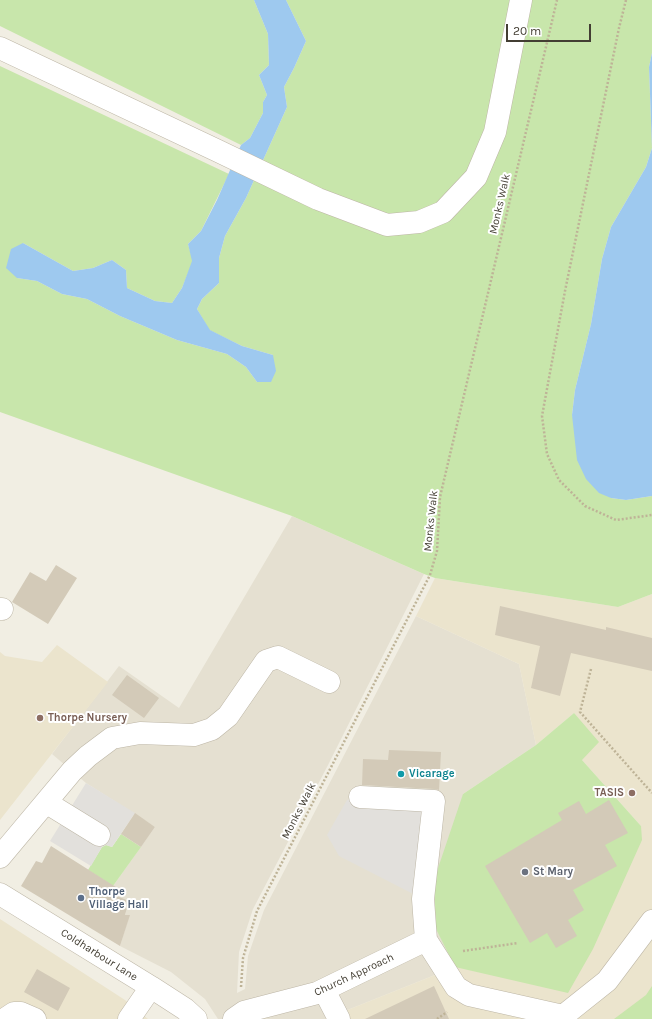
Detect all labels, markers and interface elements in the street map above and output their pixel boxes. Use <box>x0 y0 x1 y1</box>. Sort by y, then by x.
scale bar <box>508 16 593 42</box>
text: 20 m <box>513 24 541 38</box>
street label: Monks Walk <box>487 173 513 235</box>
street label: Monks Walk <box>421 490 441 552</box>
place label: Thorpe Nursery <box>48 711 127 725</box>
marker: Thorpe Nursery <box>35 713 45 723</box>
place label: Vicarage <box>409 767 454 781</box>
marker: Vicarage <box>396 769 406 779</box>
street label: Monks Walk <box>279 781 319 841</box>
place label: TASIS <box>594 786 624 800</box>
marker: TASIS <box>627 788 637 798</box>
place label: St Mary <box>533 865 573 879</box>
marker: St Mary <box>520 867 530 877</box>
place label: Thorpe Village Hall <box>89 885 148 911</box>
marker: Thorpe Village Hall <box>76 893 86 903</box>
street label: Coldharbour Lane <box>58 926 140 984</box>
street label: Church Approach <box>312 951 396 999</box>

